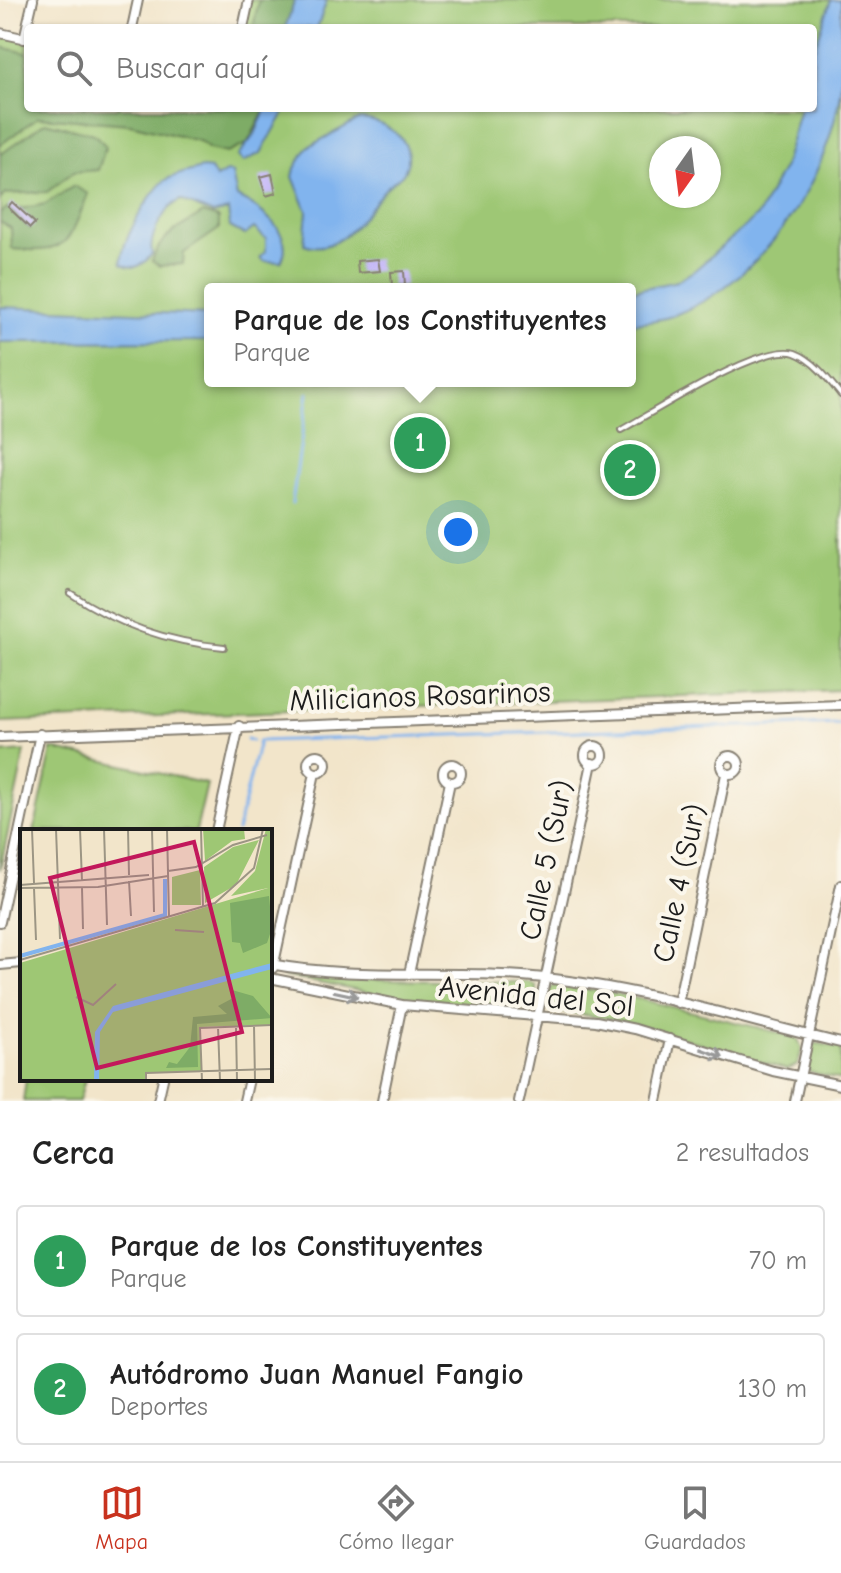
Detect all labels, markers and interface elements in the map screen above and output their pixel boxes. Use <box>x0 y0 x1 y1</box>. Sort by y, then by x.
search box <box>24 24 817 112</box>
icon: search <box>52 46 96 90</box>
text: Buscar aquí <box>116 51 267 86</box>
north arrow <box>649 136 721 208</box>
popup <box>204 283 636 387</box>
text: Parque de los Constituyentes <box>234 303 606 338</box>
text: Parque <box>234 338 310 368</box>
pin: 1 <box>394 413 446 473</box>
pin: 2 <box>604 440 656 500</box>
your location <box>438 512 478 552</box>
street label: Milicianos Rosarinos <box>289 674 551 719</box>
street label: Calle 5 (Sur) <box>512 777 581 943</box>
street label: Calle 4 (Sur) <box>646 801 713 966</box>
inset map <box>20 829 272 1081</box>
street label: Avenida del Sol <box>437 969 635 1024</box>
one-way arrow <box>333 987 359 1002</box>
one-way arrow <box>699 1047 724 1061</box>
text: Cerca <box>32 1133 115 1173</box>
text: 2 resultados <box>676 1138 809 1168</box>
text: Parque de los Constituyentes <box>110 1229 483 1264</box>
text: 1 <box>55 1246 65 1276</box>
text: 70 m <box>749 1246 807 1276</box>
text: Parque <box>110 1264 187 1294</box>
text: Autódromo Juan Manuel Fangio <box>110 1357 523 1392</box>
text: 2 <box>54 1374 66 1404</box>
text: 130 m <box>738 1374 807 1404</box>
text: Deportes <box>110 1392 208 1422</box>
tab: Mapa <box>95 1481 148 1555</box>
tab: Cómo llegar <box>339 1481 453 1555</box>
tab: Guardados <box>644 1481 746 1555</box>

